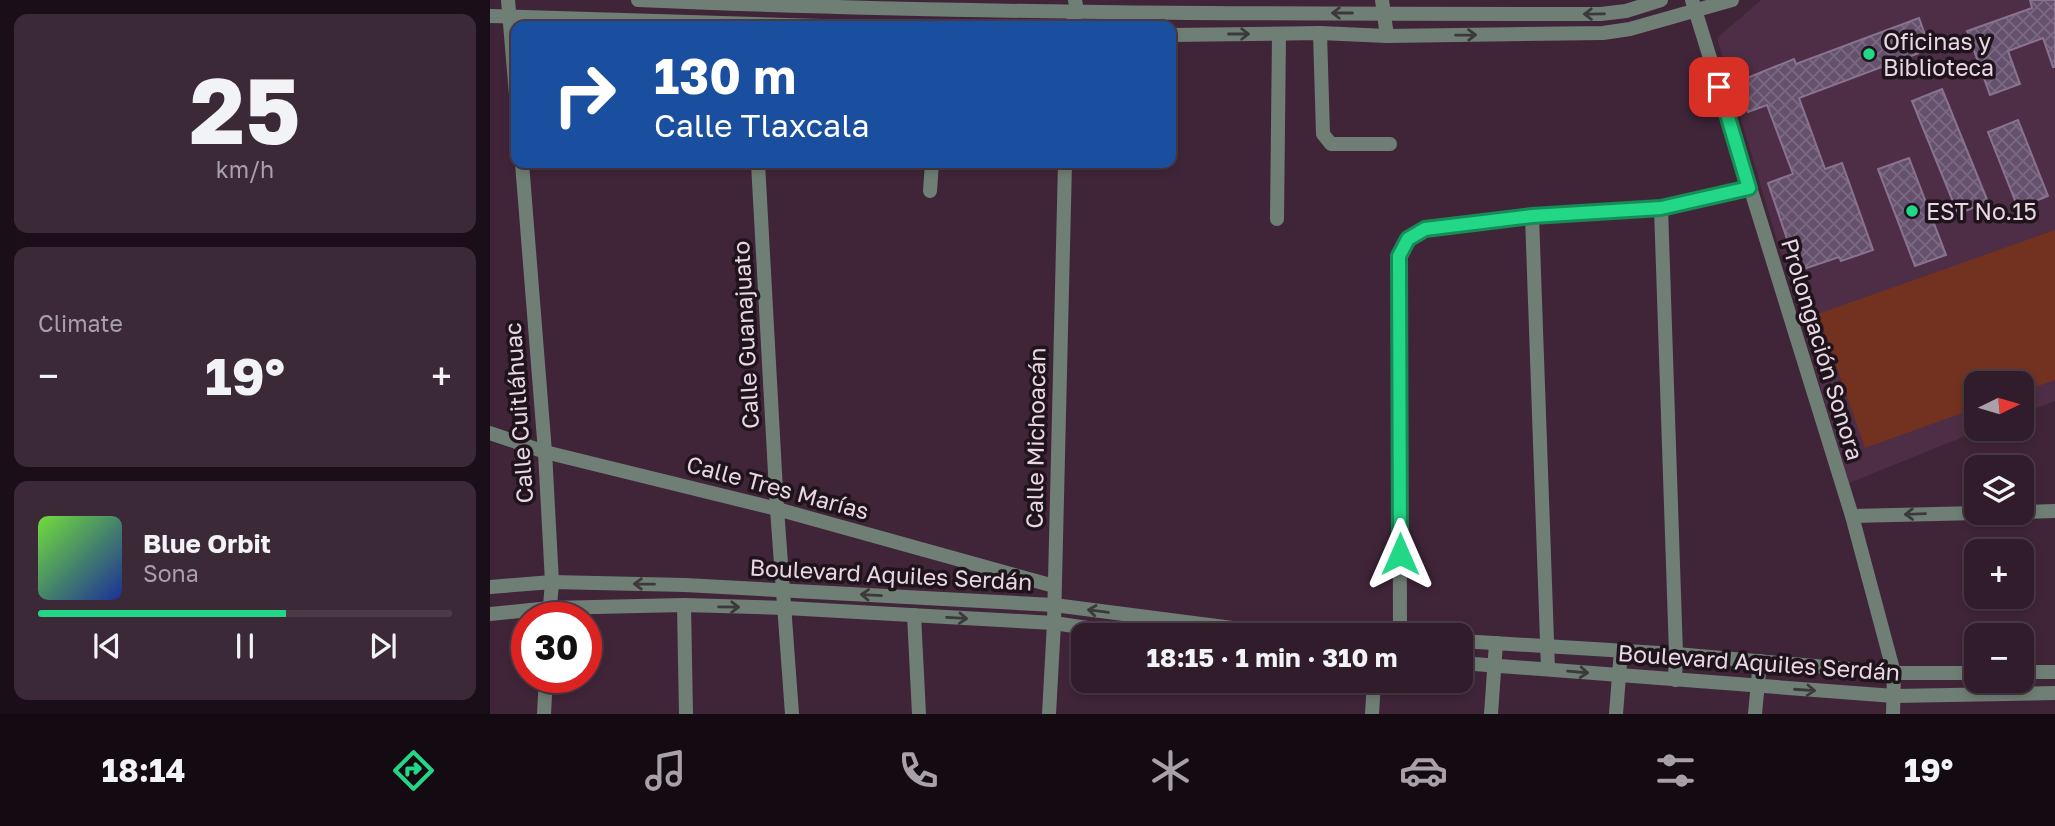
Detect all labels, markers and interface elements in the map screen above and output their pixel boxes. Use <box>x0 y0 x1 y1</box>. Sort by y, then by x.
one-way arrow <box>1331 7 1354 20</box>
one-way arrow <box>1583 7 1606 20</box>
one-way arrow <box>1227 27 1250 41</box>
place label: Oficinas y Biblioteca <box>1883 27 1994 81</box>
one-way arrow <box>1455 28 1478 42</box>
text: 130 m <box>654 46 796 105</box>
marker: Oficinas y Biblioteca <box>1861 46 1877 62</box>
icon: right <box>539 49 630 140</box>
text: 25 <box>189 55 301 164</box>
pin <box>1689 57 1749 117</box>
icon: arrive <box>1700 68 1738 106</box>
text: Calle Tlaxcala <box>654 106 870 144</box>
text: km/h <box>216 155 274 183</box>
place label: EST No.15 <box>1926 197 2037 225</box>
marker: EST No.15 <box>1904 203 1920 219</box>
street label: Prolongación Sonora <box>1776 235 1870 463</box>
street label: Calle Guanajuato <box>726 240 764 430</box>
text: Climate <box>38 309 123 337</box>
street label: Calle Cuitláhuac <box>498 322 538 504</box>
text: 19° <box>205 344 285 406</box>
street label: Calle Michoacán <box>1019 347 1051 529</box>
text: − <box>38 353 59 398</box>
text: + <box>431 353 452 398</box>
north arrow <box>1964 371 2034 441</box>
map controls <box>1964 371 2034 693</box>
street label: Calle Tres Marías <box>684 449 872 525</box>
button: layers <box>1964 455 2034 525</box>
one-way arrow <box>1904 508 1927 521</box>
position arrow <box>1363 517 1437 591</box>
text: Blue Orbit <box>143 528 271 559</box>
button: + <box>1964 539 2034 609</box>
street label: Boulevard Aquiles Serdán <box>749 553 1033 595</box>
text: Sona <box>143 559 199 587</box>
one-way arrow <box>633 577 656 591</box>
one-way arrow <box>860 588 883 601</box>
one-way arrow <box>718 600 741 613</box>
speed limit sign: 30 <box>511 602 602 693</box>
one-way arrow <box>1087 605 1110 618</box>
one-way arrow <box>945 611 968 624</box>
button: − <box>1964 623 2034 693</box>
icon: previous <box>88 627 126 665</box>
icon: pause <box>226 627 264 665</box>
icon: next <box>364 627 402 665</box>
street label: Boulevard Aquiles Serdán <box>1617 638 1901 686</box>
text: 18:15 · 1 min · 310 m <box>1146 642 1398 673</box>
one-way arrow <box>1566 666 1589 679</box>
one-way arrow <box>1793 684 1816 697</box>
icon: directions <box>389 746 438 795</box>
icon: music <box>641 746 690 795</box>
icon: phone <box>894 746 943 795</box>
icon: climate <box>1146 746 1195 795</box>
icon: car <box>1399 746 1448 795</box>
icon: filters <box>1651 746 1700 795</box>
text: 18:14 <box>102 751 185 789</box>
text: 19° <box>1904 751 1953 789</box>

